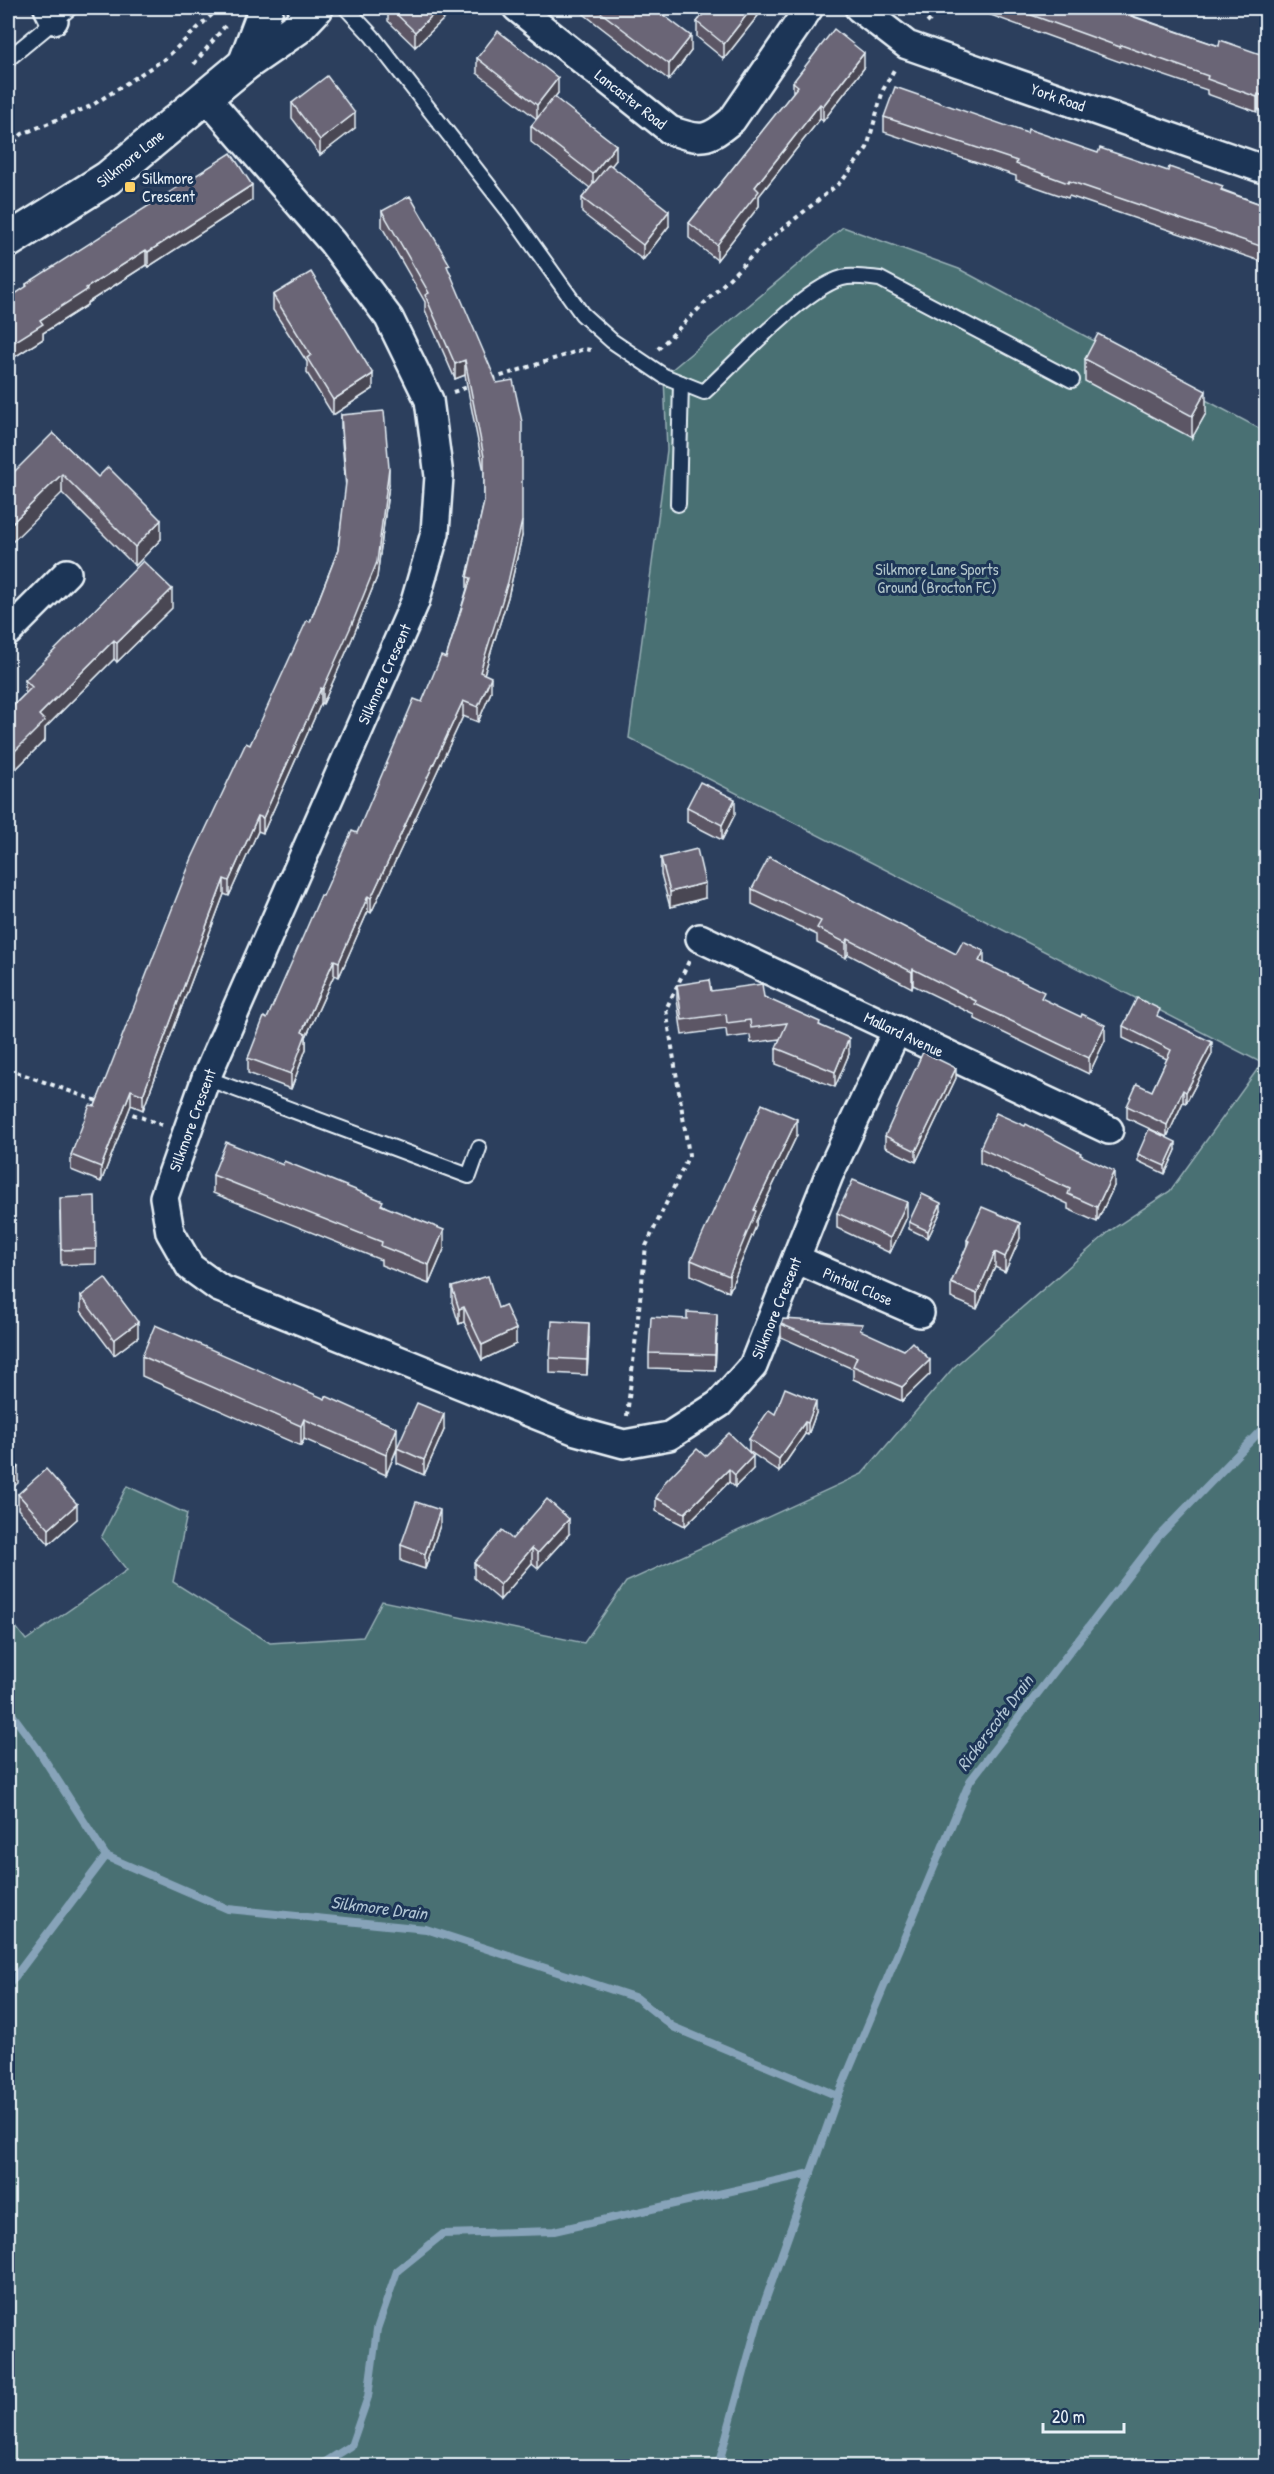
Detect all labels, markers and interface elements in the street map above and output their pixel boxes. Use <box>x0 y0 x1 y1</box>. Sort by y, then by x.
street label: Lancaster Road <box>590 64 672 134</box>
street label: York Road <box>1028 77 1088 117</box>
street label: Silkmore Lane <box>92 124 169 192</box>
place label: Silkmore Crescent <box>142 167 195 207</box>
marker: Silkmore Crescent <box>123 180 137 194</box>
park label: Silkmore Lane Sports Ground (Brocton FC) <box>875 558 999 598</box>
street label: Silkmore Crescent <box>352 620 416 728</box>
street label: Mallard Avenue <box>861 1006 948 1062</box>
street label: Silkmore Crescent <box>163 1065 221 1175</box>
street label: Silkmore Crescent <box>746 1253 807 1362</box>
street label: Pintail Close <box>820 1261 897 1311</box>
water label: Rickerscote Drain <box>950 1668 1040 1776</box>
water label: Silkmore Drain <box>329 1889 431 1926</box>
scale bar <box>1043 2396 1124 2434</box>
text: 20 m <box>1052 2404 1085 2429</box>

